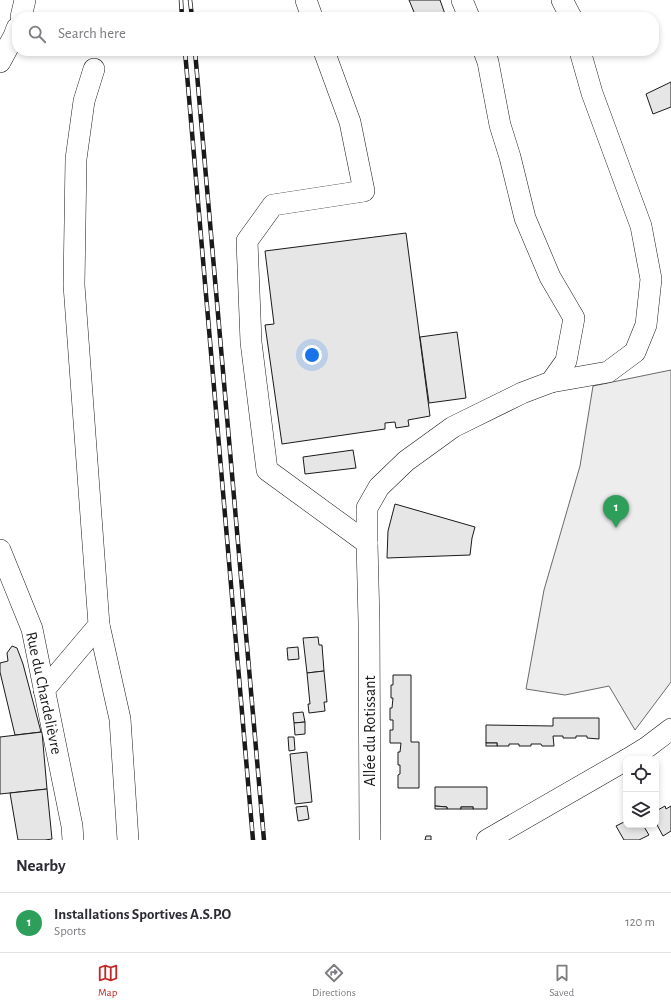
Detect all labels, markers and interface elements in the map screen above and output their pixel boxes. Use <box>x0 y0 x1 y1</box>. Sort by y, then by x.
search box <box>12 12 659 56</box>
icon: search <box>26 23 48 45</box>
text: Search here <box>58 26 126 41</box>
your location <box>302 345 322 365</box>
pin: 1 <box>603 495 629 528</box>
street label: Rue du Chardelièvre <box>23 630 65 756</box>
street label: Allée du Rotissant <box>362 675 378 787</box>
map controls <box>623 756 659 828</box>
button: locate <box>623 756 659 792</box>
button: layers <box>623 792 659 828</box>
text: Nearby <box>16 857 66 874</box>
text: Installations Sportives A.S.P.O <box>54 907 231 922</box>
text: 1 <box>27 916 31 929</box>
text: 120 m <box>625 916 655 929</box>
text: Sports <box>54 925 86 938</box>
tab: Map <box>97 962 119 999</box>
tab: Directions <box>312 962 356 999</box>
tab: Saved <box>549 962 574 999</box>

